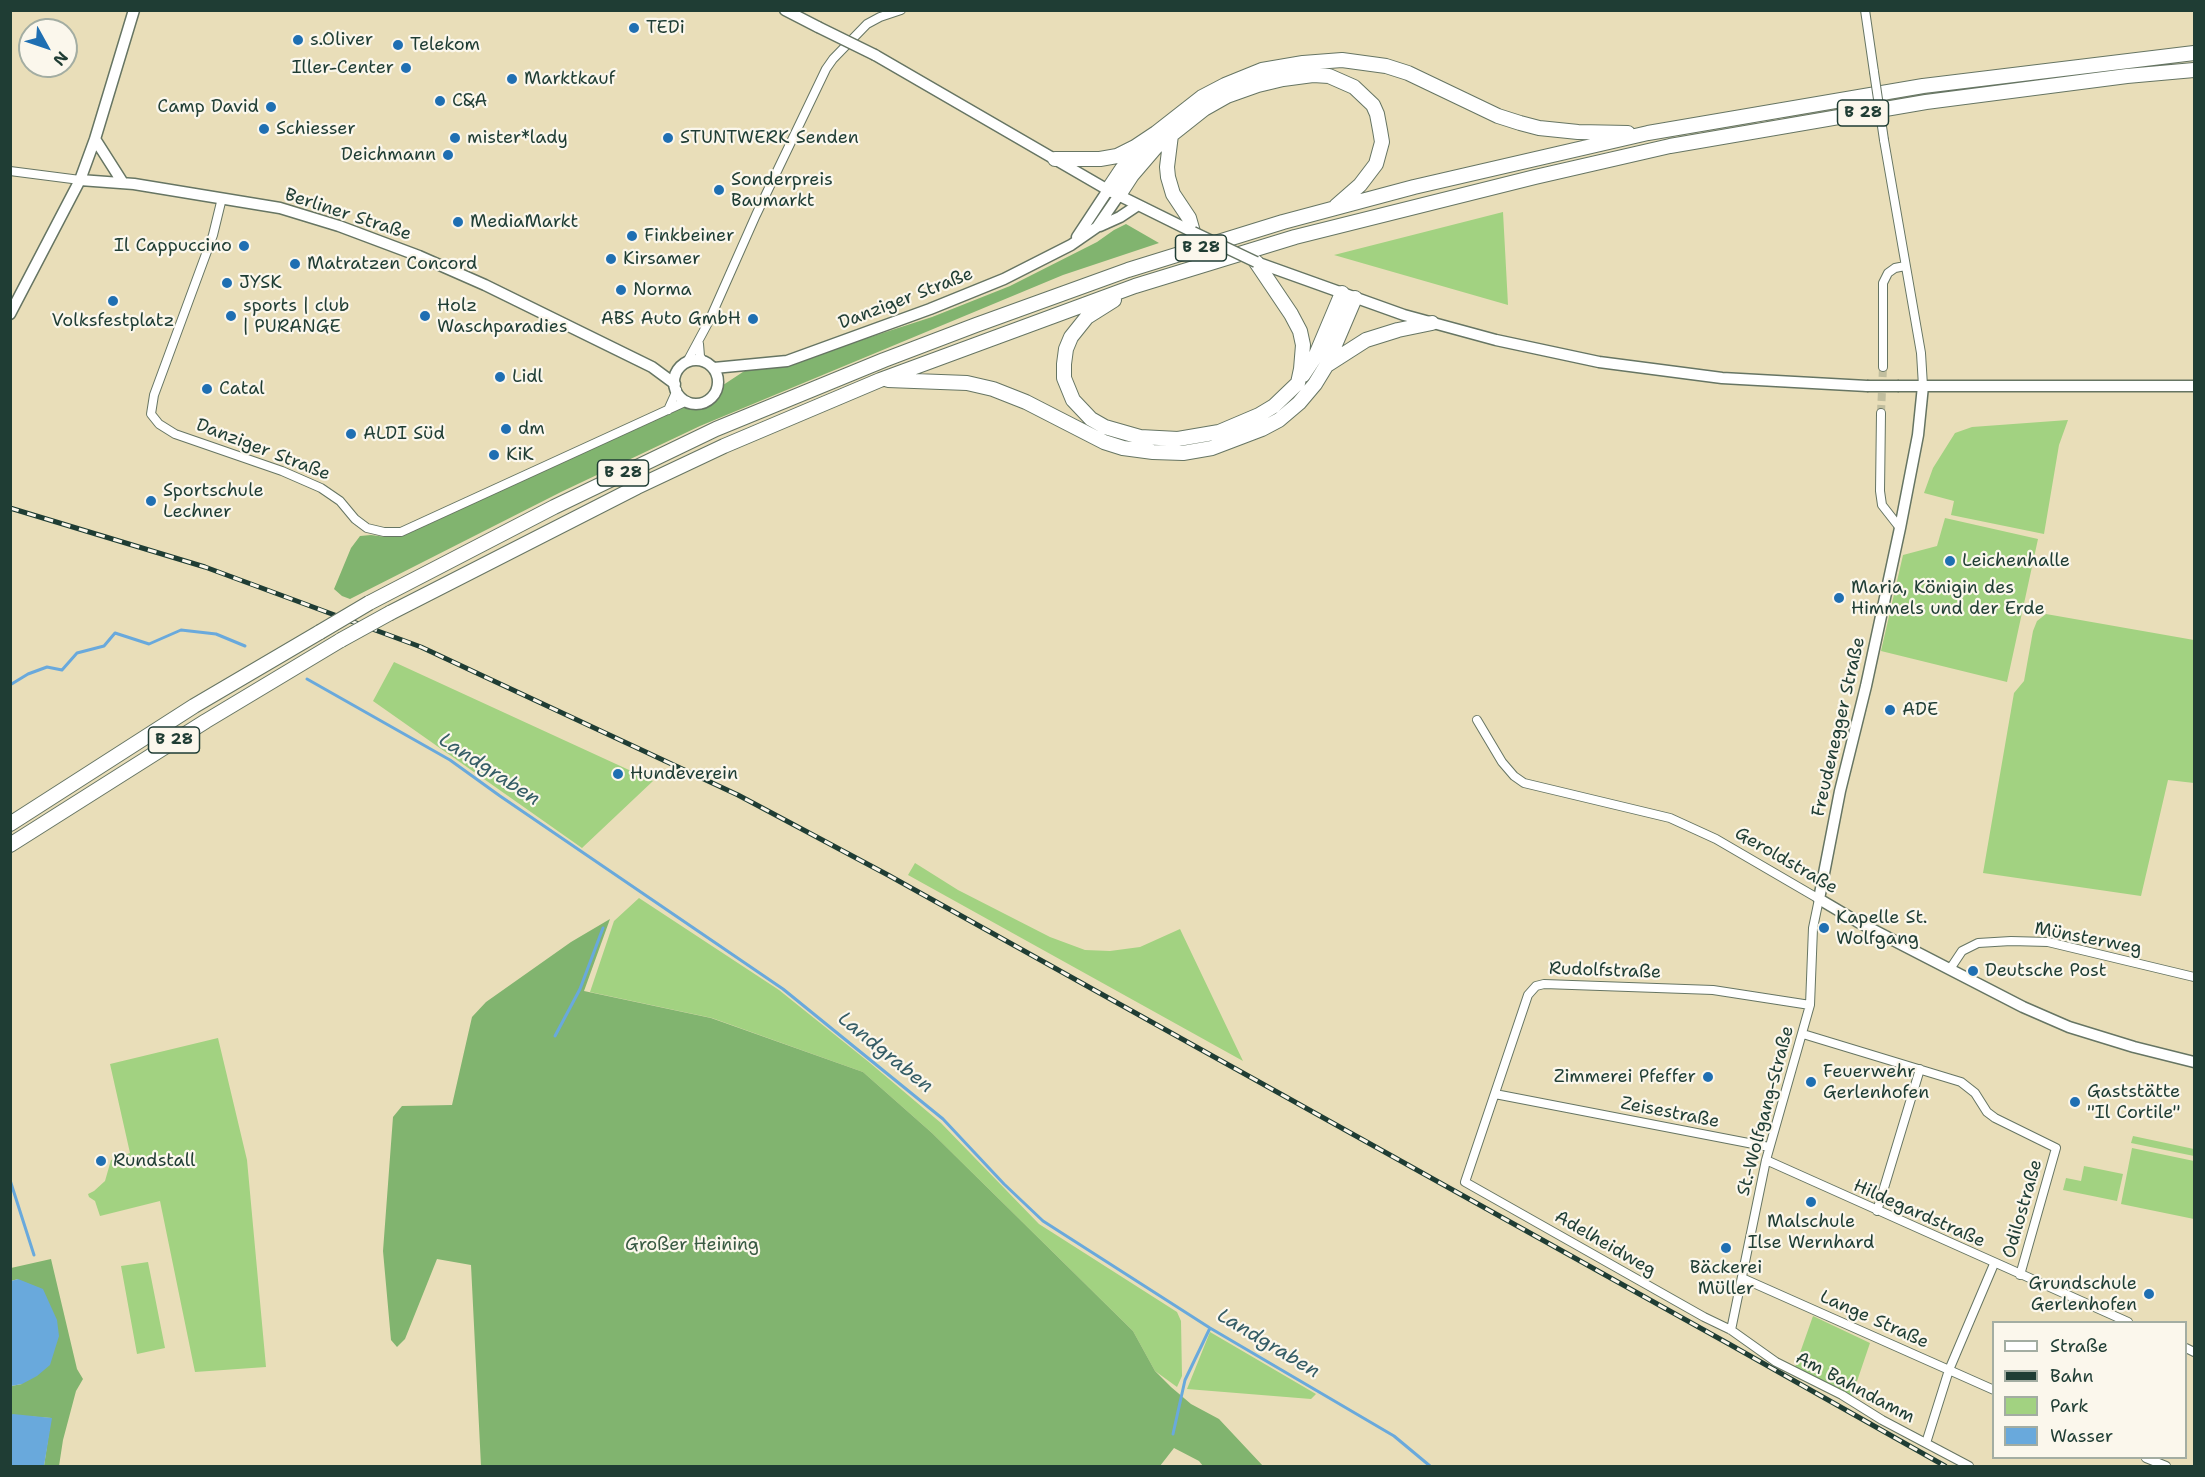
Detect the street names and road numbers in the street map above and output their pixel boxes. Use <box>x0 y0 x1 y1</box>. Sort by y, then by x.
road number: B 28 <box>1838 100 1888 126</box>
street label: Berliner Straße <box>282 184 414 246</box>
road number: B 28 <box>1176 235 1226 261</box>
street label: Danziger Straße <box>836 263 976 335</box>
street label: Danziger Straße <box>193 414 333 486</box>
road number: B 28 <box>598 460 648 486</box>
street label: Freudenegger Straße <box>1808 635 1870 819</box>
road number: B 28 <box>148 727 200 753</box>
street label: Geroldstraße <box>1731 823 1841 899</box>
street label: Münsterweg <box>2032 918 2144 960</box>
street label: Rudolfstraße <box>1548 958 1662 984</box>
street label: St.-Wolfgang-Straße <box>1733 1024 1799 1198</box>
street label: Zeisestraße <box>1619 1093 1721 1133</box>
street label: Odilostraße <box>1999 1157 2047 1261</box>
street label: Hildegardstraße <box>1850 1175 1988 1253</box>
street label: Adelheidweg <box>1551 1206 1659 1282</box>
street label: Lange Straße <box>1816 1286 1932 1354</box>
street label: Am Bahndamm <box>1792 1348 1918 1428</box>

